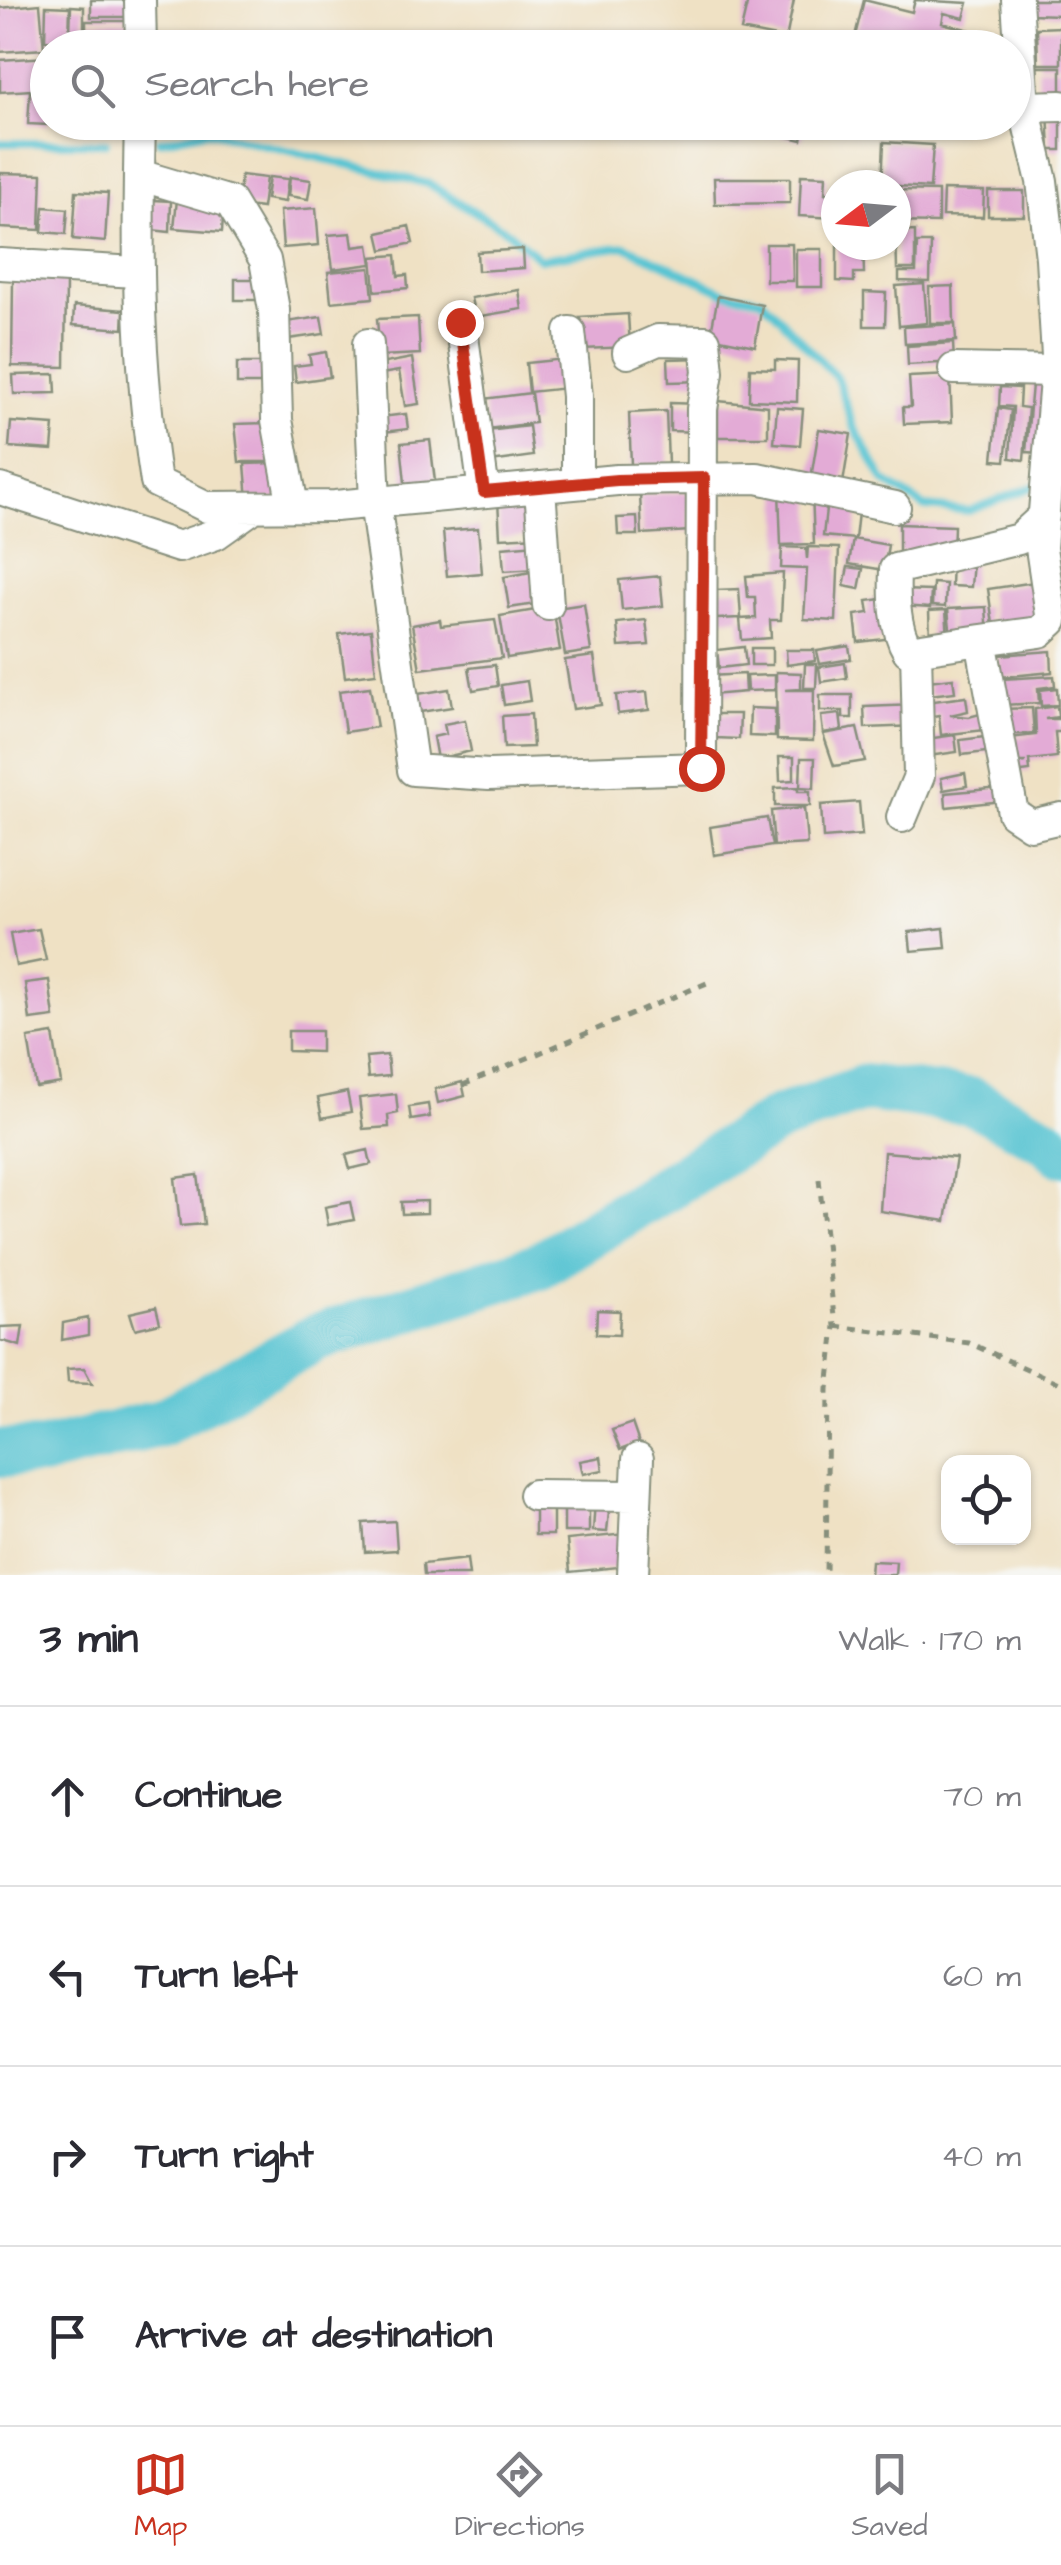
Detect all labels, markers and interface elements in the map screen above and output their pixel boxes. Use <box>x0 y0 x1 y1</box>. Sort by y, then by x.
search box <box>30 30 1031 140</box>
icon: search <box>65 58 120 113</box>
text: Search here <box>145 59 369 111</box>
north arrow <box>821 170 911 260</box>
route end <box>438 300 484 346</box>
route start <box>679 746 725 792</box>
map controls <box>941 1455 1031 1545</box>
button: locate <box>941 1455 1031 1545</box>
text: 3 min <box>40 1611 138 1669</box>
text: Walk · 170 m <box>838 1618 1021 1663</box>
icon: ahead <box>40 1769 95 1824</box>
text: Continue <box>135 1770 282 1822</box>
text: 70 m <box>943 1774 1021 1819</box>
icon: left <box>40 1949 95 2004</box>
text: Turn left <box>135 1950 298 2002</box>
text: 60 m <box>943 1954 1021 1999</box>
icon: right <box>40 2129 95 2184</box>
text: Turn right <box>135 2130 314 2182</box>
text: 40 m <box>941 2134 1021 2179</box>
icon: arrive <box>40 2309 95 2364</box>
text: Arrive at destination <box>135 2310 492 2362</box>
tab: Map <box>133 2447 188 2546</box>
tab: Directions <box>455 2447 585 2546</box>
tab: Saved <box>851 2447 928 2546</box>

